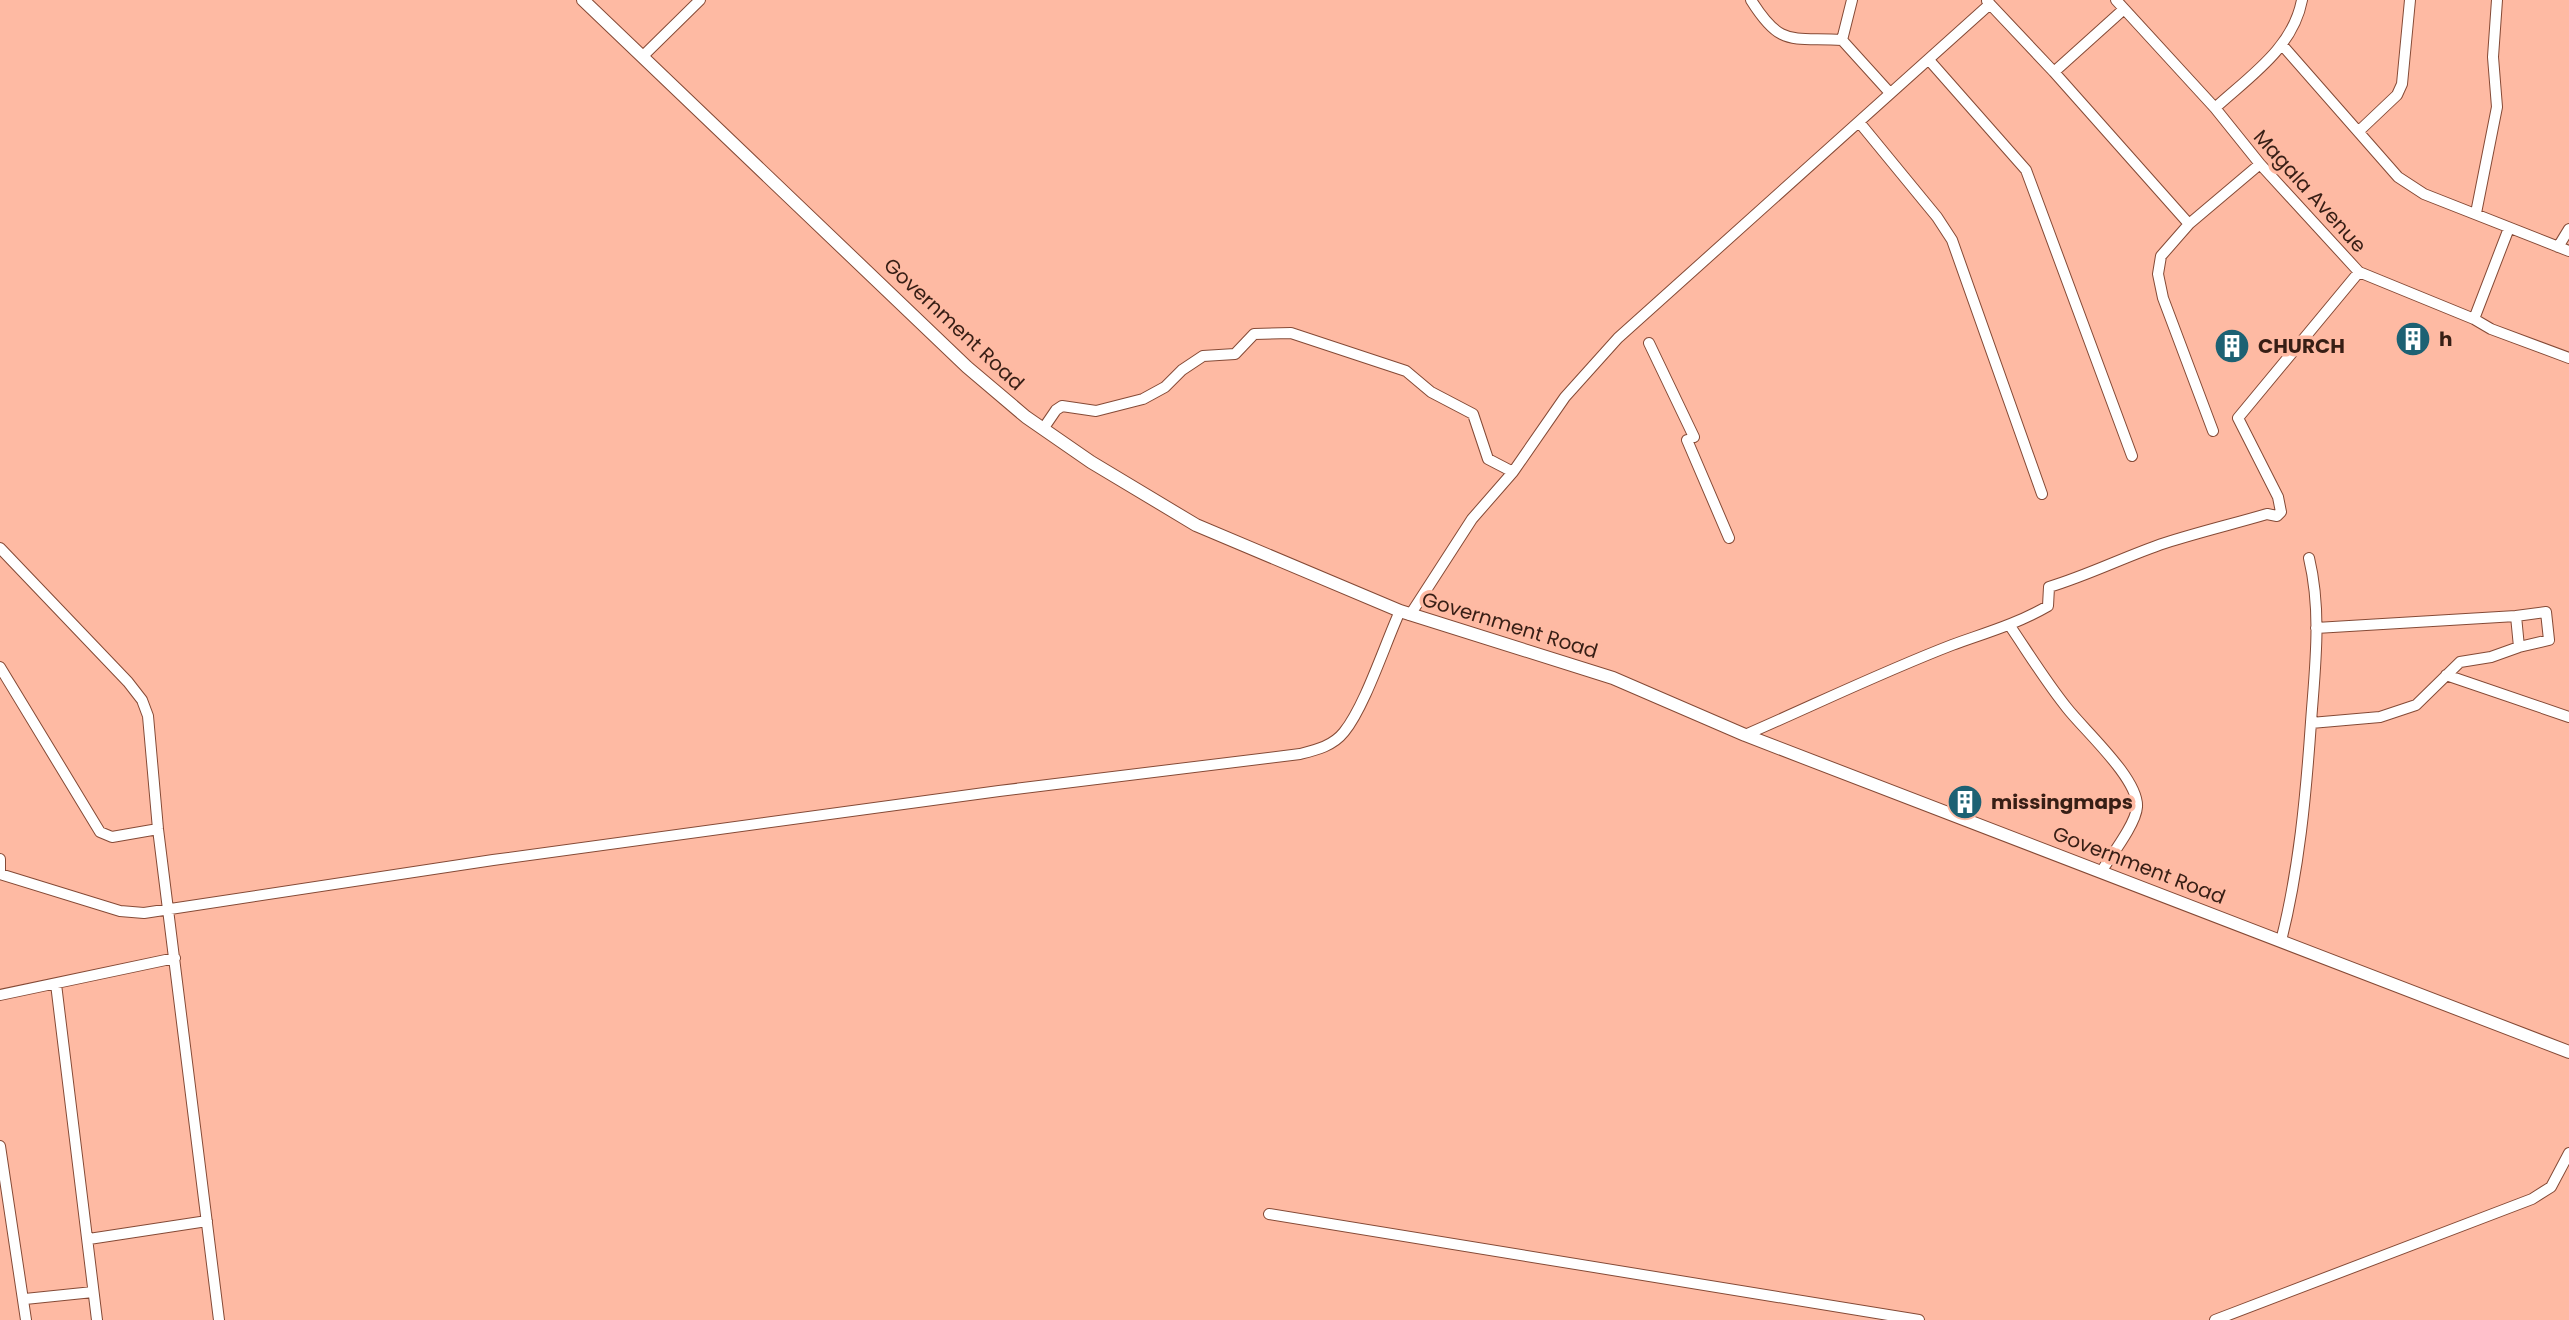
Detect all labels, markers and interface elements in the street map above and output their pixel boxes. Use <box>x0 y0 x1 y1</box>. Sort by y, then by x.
street label: Magala Avenue <box>2247 123 2373 259</box>
street label: Government Road <box>878 251 1030 397</box>
building icon: h <box>2394 320 2432 358</box>
place label: h <box>2439 325 2452 353</box>
building icon: CHURCH <box>2213 327 2251 365</box>
place label: CHURCH <box>2258 332 2345 360</box>
street label: Government Road <box>1419 585 1601 665</box>
building icon: missingmaps <box>1946 783 1984 821</box>
place label: missingmaps <box>1991 788 2133 816</box>
street label: Government Road <box>2049 819 2229 911</box>

